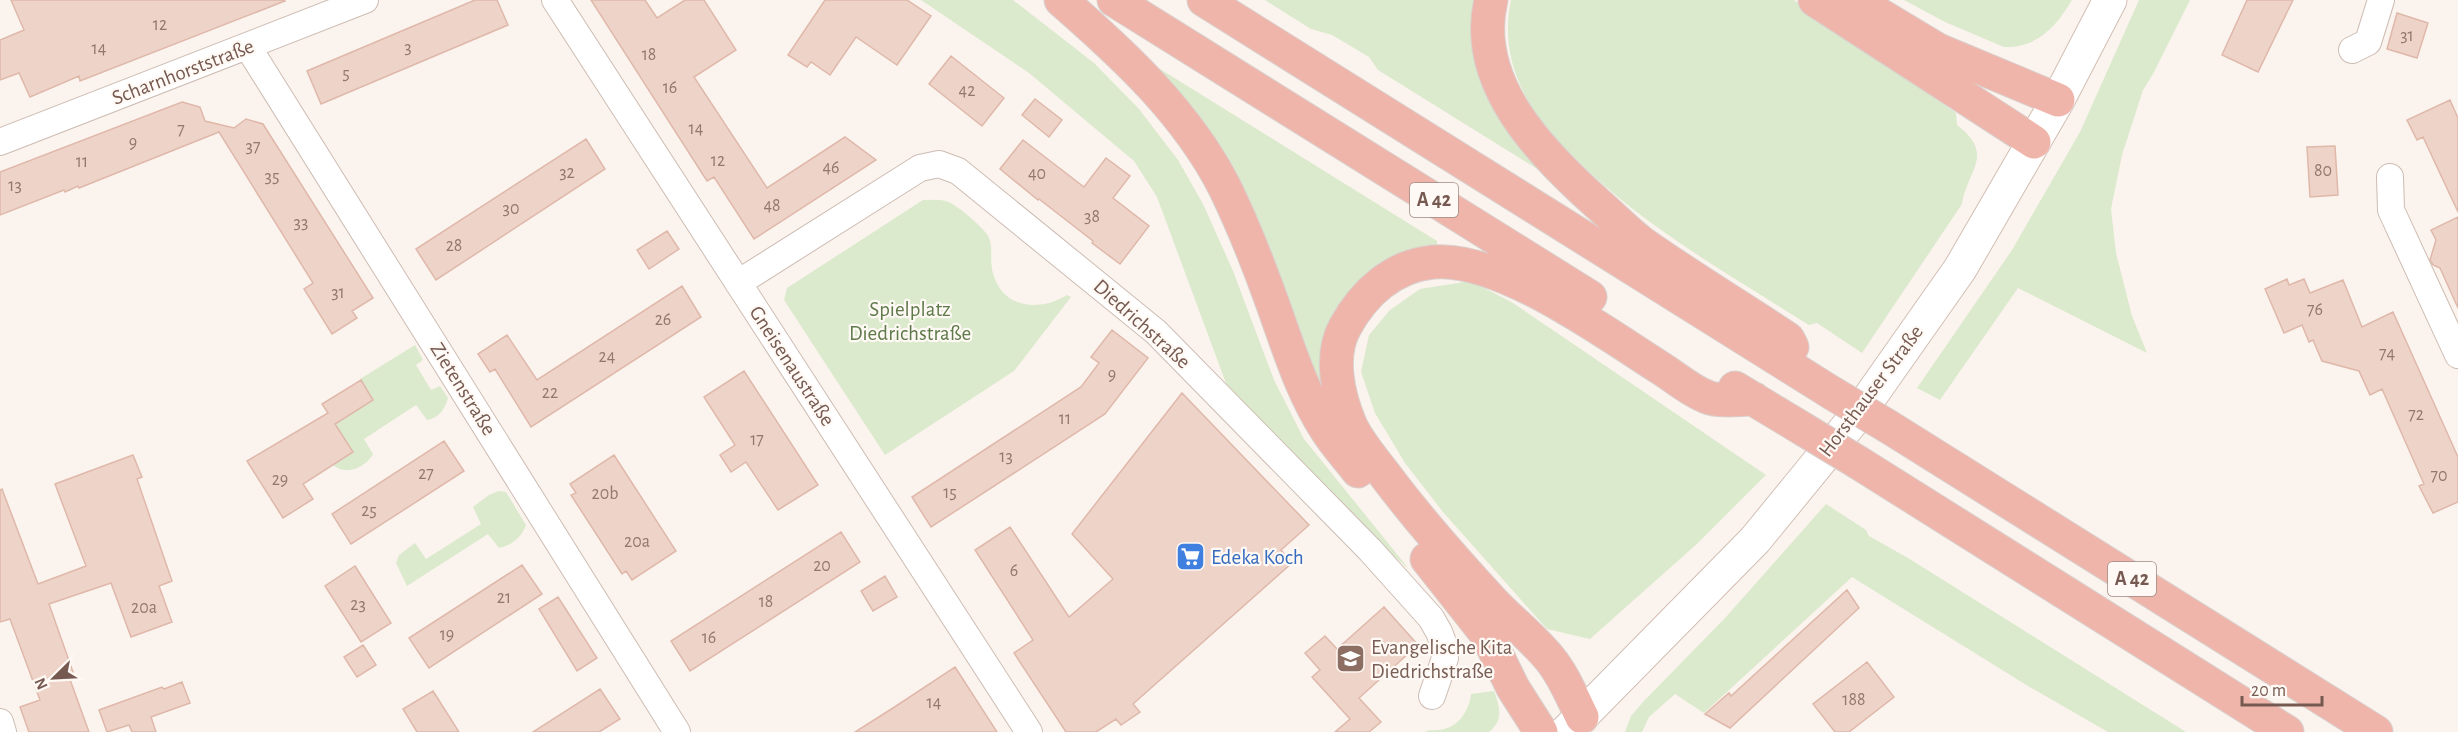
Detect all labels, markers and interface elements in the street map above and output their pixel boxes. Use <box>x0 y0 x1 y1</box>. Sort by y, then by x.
house number: 12 <box>153 16 167 34</box>
house number: 31 <box>2400 27 2414 45</box>
street label: Scharnhorststraße <box>109 35 257 109</box>
house number: 3 <box>404 39 412 57</box>
house number: 14 <box>92 40 107 58</box>
house number: 18 <box>642 46 656 64</box>
house number: 5 <box>342 65 350 83</box>
house number: 16 <box>663 79 677 97</box>
house number: 42 <box>959 82 975 100</box>
house number: 14 <box>689 120 704 138</box>
house number: 7 <box>177 121 185 139</box>
house number: 9 <box>129 134 137 152</box>
house number: 37 <box>246 138 260 156</box>
house number: 12 <box>711 152 725 170</box>
house number: 11 <box>76 153 88 171</box>
house number: 46 <box>822 159 840 177</box>
house number: 80 <box>2314 162 2332 180</box>
house number: 32 <box>559 164 575 182</box>
house number: 40 <box>1028 165 1046 183</box>
house number: 35 <box>265 168 279 186</box>
house number: 13 <box>8 177 22 195</box>
road number: A 42 <box>1410 183 1458 217</box>
house number: 48 <box>763 197 781 215</box>
house number: 30 <box>503 200 519 218</box>
house number: 38 <box>1084 208 1100 226</box>
house number: 33 <box>294 214 308 232</box>
house number: 28 <box>446 237 462 255</box>
street label: Diedrichstraße <box>1090 275 1194 373</box>
house number: 31 <box>331 284 345 302</box>
park label: Spielplatz Diedrichstraße <box>849 299 971 344</box>
house number: 76 <box>2307 301 2323 319</box>
street label: Gneisenaustraße <box>745 302 839 430</box>
house number: 26 <box>655 311 671 329</box>
street label: Horsthauser Straße <box>1815 321 1927 461</box>
street label: Zietenstraße <box>426 339 500 439</box>
house number: 74 <box>2379 345 2395 363</box>
house number: 24 <box>599 348 616 366</box>
house number: 9 <box>1108 366 1116 384</box>
house number: 22 <box>542 384 558 402</box>
house number: 72 <box>2408 406 2424 424</box>
house number: 11 <box>1059 410 1071 428</box>
house number: 17 <box>750 431 764 449</box>
house number: 13 <box>999 448 1013 466</box>
house number: 27 <box>418 465 434 483</box>
house number: 70 <box>2430 467 2448 485</box>
house number: 29 <box>272 471 288 489</box>
house number: 15 <box>943 484 957 502</box>
house number: 20b <box>592 485 618 503</box>
house number: 25 <box>361 502 377 520</box>
house number: 20a <box>624 533 650 551</box>
supermarket icon: Edeka Koch <box>1174 541 1206 573</box>
place label: Edeka Koch <box>1211 547 1304 568</box>
house number: 20 <box>813 557 831 575</box>
house number: 6 <box>1010 562 1018 580</box>
road number: A 42 <box>2108 562 2156 596</box>
house number: 21 <box>497 589 511 607</box>
house number: 18 <box>759 593 773 611</box>
house number: 23 <box>350 596 366 614</box>
house number: 20a <box>131 599 157 617</box>
house number: 19 <box>440 626 454 644</box>
house number: 16 <box>702 629 716 647</box>
place label: Evangelische Kita Diedrichstraße <box>1371 637 1513 682</box>
school or university icon: Evangelische Kita Diedrichstraße <box>1334 643 1366 675</box>
north arrow <box>24 648 84 708</box>
scale bar <box>2242 669 2322 707</box>
text: N <box>32 675 51 692</box>
text: 20 m <box>2251 682 2286 700</box>
house number: 188 <box>1842 691 1866 709</box>
house number: 14 <box>927 694 942 712</box>

